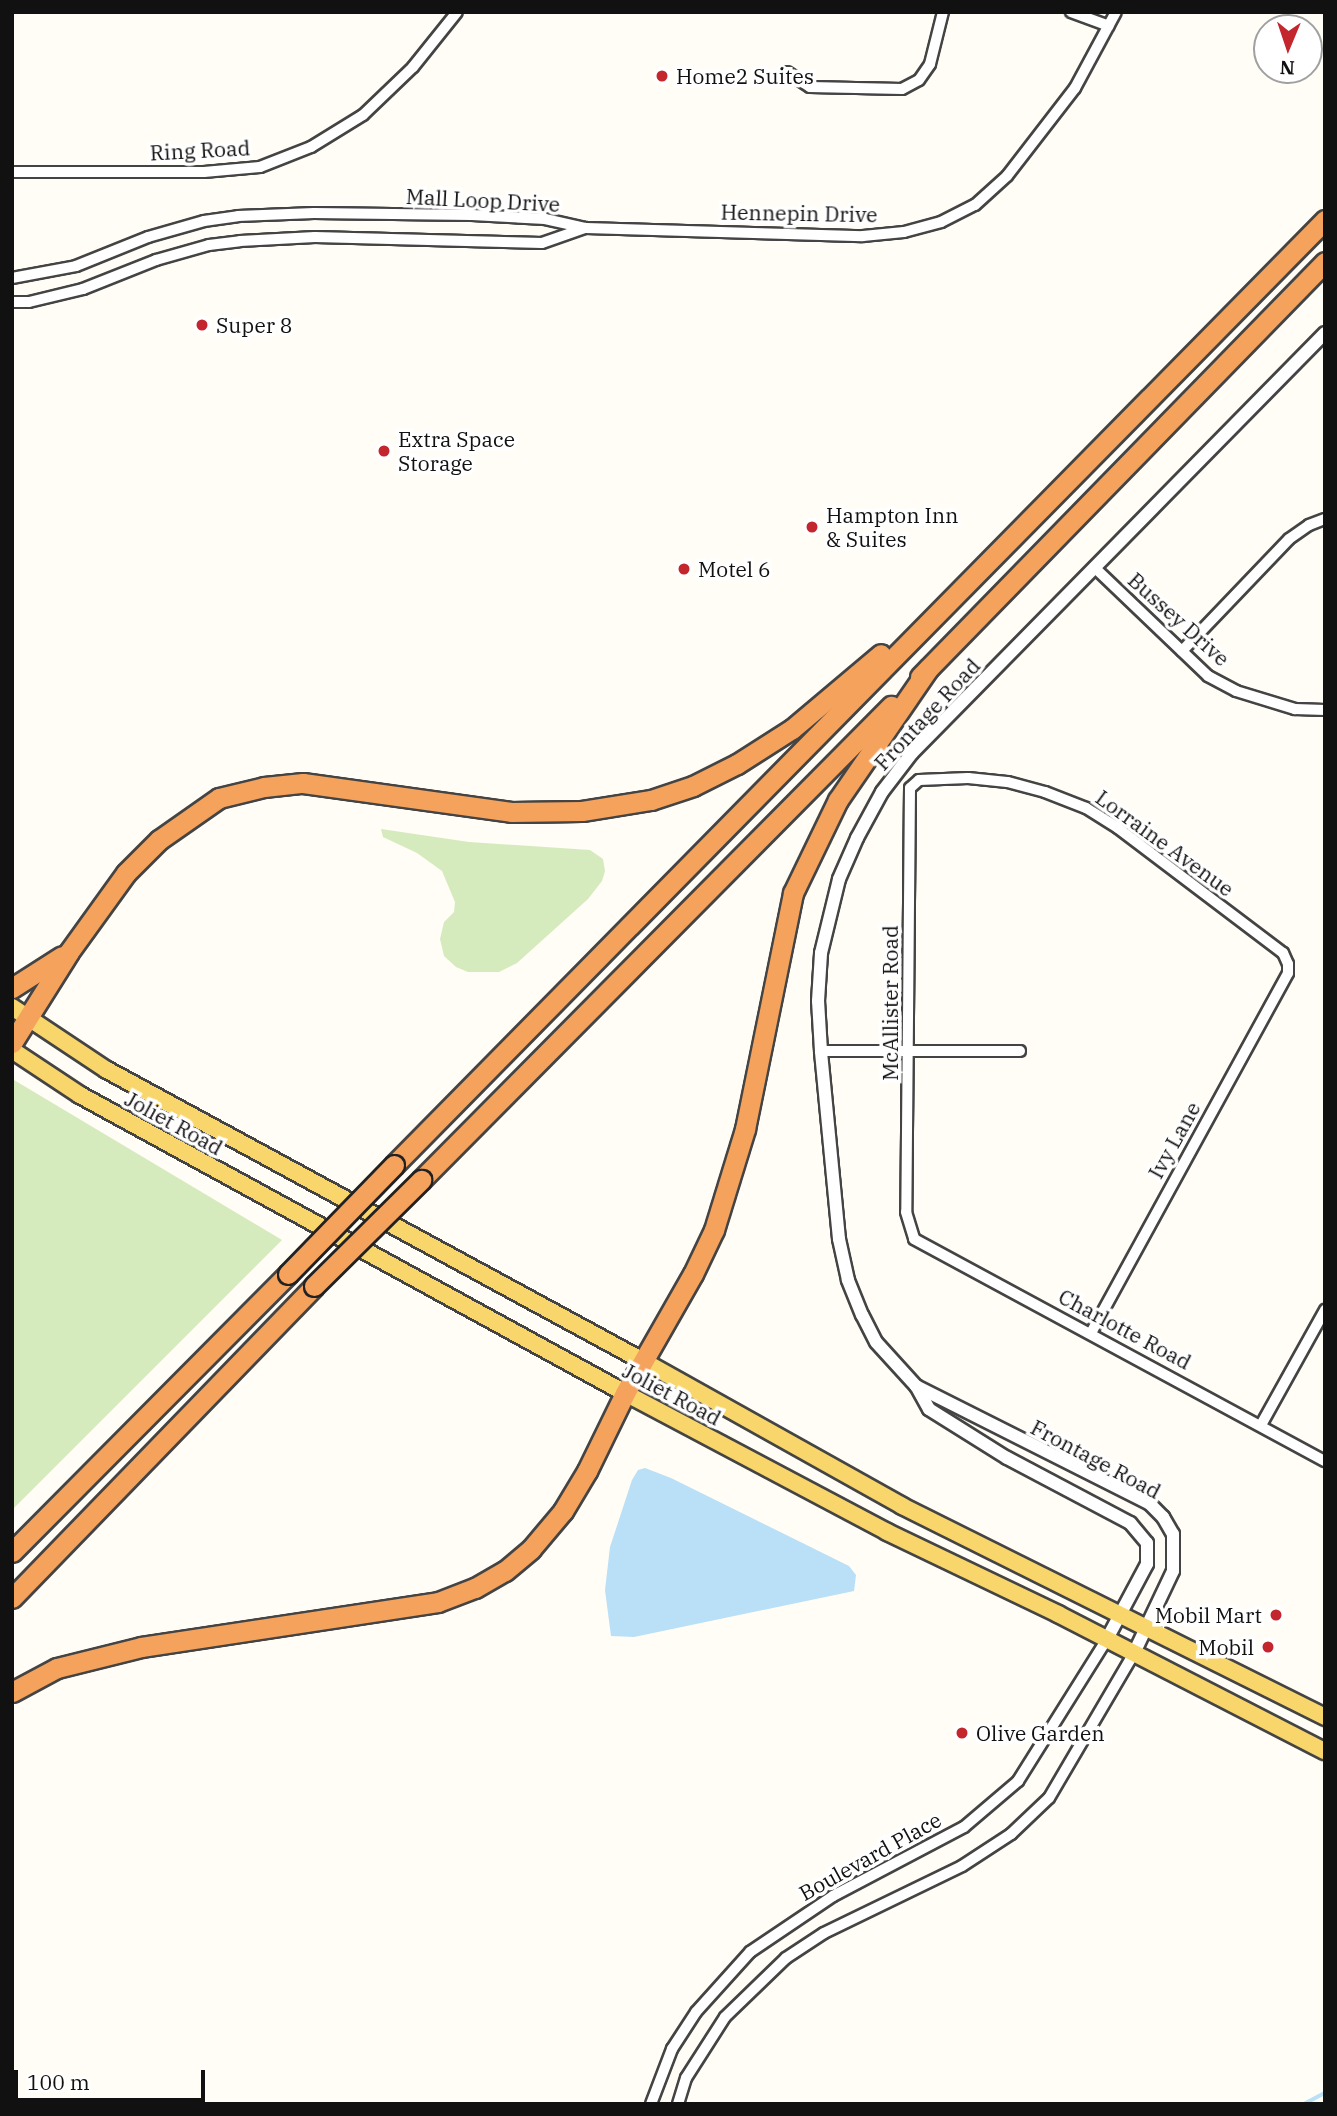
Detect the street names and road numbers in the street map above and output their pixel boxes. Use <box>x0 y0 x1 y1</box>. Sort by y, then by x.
street label: Ring Road <box>149 135 251 165</box>
street label: Mall Loop Drive <box>405 183 561 217</box>
street label: Hennepin Drive <box>720 199 878 227</box>
street label: Bussey Drive <box>1123 567 1235 671</box>
street label: Frontage Road <box>869 653 985 775</box>
street label: Lorraine Avenue <box>1091 785 1239 901</box>
street label: McAllister Road <box>877 925 903 1081</box>
street label: Joliet Road <box>121 1086 227 1160</box>
street label: Ivy Lane <box>1143 1097 1205 1183</box>
street label: Charlotte Road <box>1054 1283 1196 1375</box>
street label: Joliet Road <box>619 1358 725 1430</box>
street label: Frontage Road <box>1027 1414 1165 1504</box>
street label: Boulevard Place <box>795 1807 945 1905</box>

